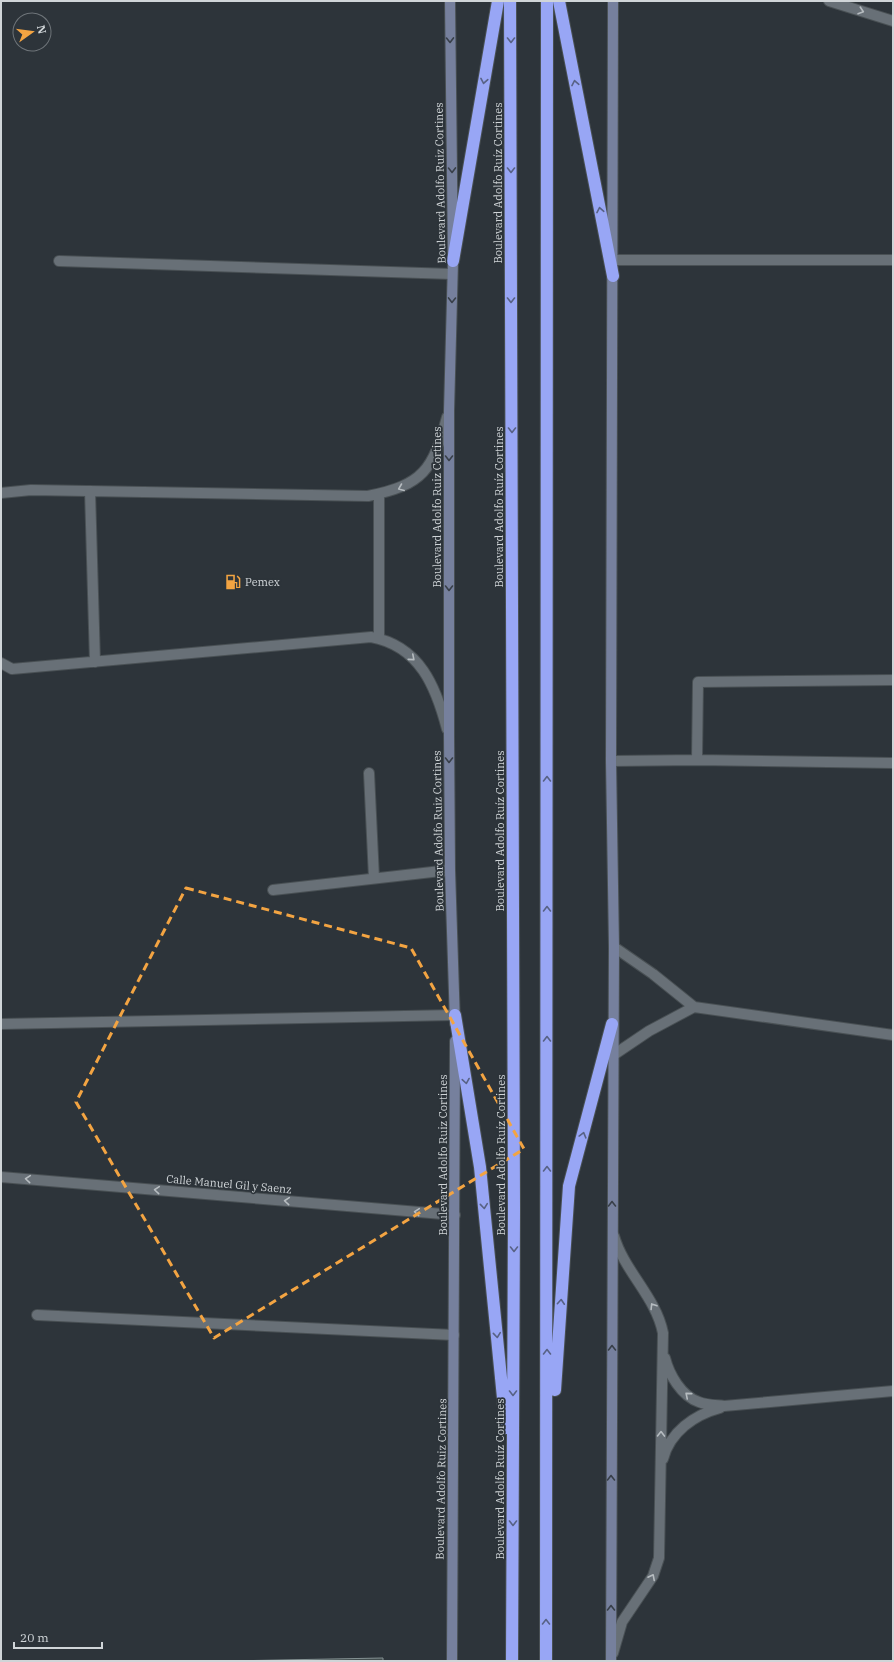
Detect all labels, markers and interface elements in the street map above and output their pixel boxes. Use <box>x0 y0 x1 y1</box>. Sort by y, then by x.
one-way arrow <box>858 6 865 15</box>
north arrow <box>12 12 52 52</box>
text: N <box>34 24 50 36</box>
one-way arrow <box>446 37 454 43</box>
one-way arrow <box>507 37 515 43</box>
one-way arrow <box>480 78 489 84</box>
one-way arrow <box>571 80 580 86</box>
street label: Boulevard Adolfo Ruiz Cortines <box>432 102 448 264</box>
street label: Boulevard Adolfo Ruíz Cortines <box>491 102 505 264</box>
one-way arrow <box>448 167 456 173</box>
one-way arrow <box>507 167 515 173</box>
one-way arrow <box>597 207 605 214</box>
one-way arrow <box>447 297 456 303</box>
one-way arrow <box>507 297 515 303</box>
street label: Boulevard Adolfo Ruiz Cortines <box>430 426 444 588</box>
street label: Boulevard Adolfo Ruíz Cortines <box>492 426 506 588</box>
one-way arrow <box>508 427 516 433</box>
one-way arrow <box>445 455 453 461</box>
one-way arrow <box>398 483 405 491</box>
fuel station icon: Pemex <box>224 573 242 591</box>
place label: Pemex <box>245 575 280 589</box>
one-way arrow <box>445 585 453 591</box>
one-way arrow <box>408 653 415 660</box>
street label: Boulevard Adolfo Ruiz Cortines <box>430 750 446 912</box>
street label: Boulevard Adolfo Ruíz Cortines <box>493 750 507 912</box>
one-way arrow <box>445 757 453 763</box>
one-way arrow <box>543 776 551 782</box>
one-way arrow <box>543 906 551 912</box>
one-way arrow <box>543 1036 551 1042</box>
street label: Boulevard Adolfo Ruiz Cortines <box>436 1074 450 1236</box>
street label: Boulevard Adolfo Ruíz Cortines <box>494 1074 508 1236</box>
one-way arrow <box>461 1078 470 1084</box>
one-way arrow <box>578 1131 586 1138</box>
one-way arrow <box>543 1166 551 1172</box>
street label: Calle Manuel Gil y Saenz <box>166 1172 293 1196</box>
one-way arrow <box>25 1175 31 1184</box>
one-way arrow <box>154 1186 160 1195</box>
one-way arrow <box>284 1196 290 1205</box>
one-way arrow <box>608 1201 616 1207</box>
one-way arrow <box>479 1203 488 1209</box>
one-way arrow <box>413 1207 420 1216</box>
one-way arrow <box>510 1246 518 1252</box>
one-way arrow <box>556 1299 565 1305</box>
one-way arrow <box>650 1303 658 1310</box>
one-way arrow <box>492 1332 501 1338</box>
one-way arrow <box>608 1345 616 1351</box>
one-way arrow <box>543 1349 551 1355</box>
one-way arrow <box>509 1390 517 1396</box>
one-way arrow <box>685 1392 693 1399</box>
street label: Boulevard Adolfo Ruiz Cortines <box>433 1398 449 1560</box>
street label: Boulevard Adolfo Ruíz Cortines <box>493 1398 507 1560</box>
one-way arrow <box>657 1431 665 1437</box>
one-way arrow <box>607 1475 615 1481</box>
one-way arrow <box>509 1520 517 1526</box>
one-way arrow <box>647 1574 655 1581</box>
one-way arrow <box>607 1605 615 1611</box>
one-way arrow <box>542 1619 550 1625</box>
scale bar <box>14 1624 102 1650</box>
text: 20 m <box>20 1630 49 1645</box>

